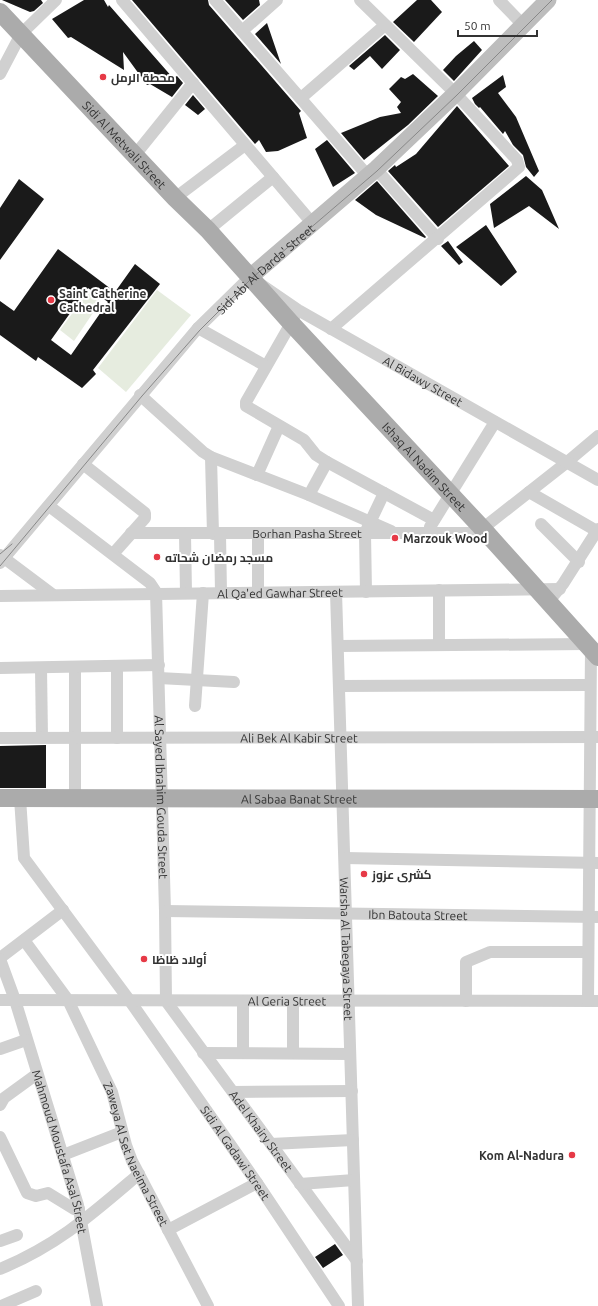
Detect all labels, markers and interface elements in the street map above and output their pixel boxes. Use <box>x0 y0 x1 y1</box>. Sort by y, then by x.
scale bar <box>458 12 537 38</box>
text: 50 m <box>464 19 491 32</box>
place label: محطة الرمل <box>111 71 175 86</box>
marker: محطة الرمل <box>98 72 108 82</box>
street label: Sidi Al Metwali Street <box>80 98 169 191</box>
street label: Sidi Abi Al Darda' Street <box>214 221 317 316</box>
place label: Saint Catherine Cathedral <box>59 287 146 314</box>
marker: Saint Catherine Cathedral <box>46 295 56 305</box>
street label: Al Bidawy Street <box>381 353 465 409</box>
street label: Ishaq Al Nadim Street <box>380 419 469 514</box>
street label: Borhan Pasha Street <box>252 527 362 540</box>
place label: Marzouk Wood <box>403 532 487 545</box>
marker: Marzouk Wood <box>390 533 400 543</box>
place label: مسجد رمضان شحاته <box>165 551 273 566</box>
marker: مسجد رمضان شحاته <box>152 552 162 562</box>
street label: Al Qa'ed Gawhar Street <box>217 585 343 600</box>
street label: Al Sayed Ibrahim Gouda Street <box>153 715 171 879</box>
street label: Ali Bek Al Kabir Street <box>240 731 358 744</box>
street label: Al Sabaa Banat Street <box>241 792 357 805</box>
place label: كشرى عزوز <box>371 868 432 883</box>
marker: كشرى عزوز <box>359 869 369 879</box>
street label: Warsha Al Tabegaya Street <box>338 877 356 1021</box>
street label: Ibn Batouta Street <box>368 907 468 922</box>
place label: أولاد ظاظا <box>152 952 207 968</box>
marker: أولاد ظاظا <box>139 954 149 964</box>
street label: Al Geria Street <box>248 994 326 1007</box>
street label: Mahmoud Moustafa Asal Street <box>30 1068 90 1235</box>
street label: Zaweya Al Set Naeima Street <box>101 1079 171 1228</box>
street label: Adel Khairy Street <box>227 1088 296 1174</box>
street label: Sidi Al Gadawi Street <box>199 1103 273 1202</box>
place label: Kom Al-Nadura <box>479 1149 564 1162</box>
marker: Kom Al-Nadura <box>567 1150 577 1160</box>

